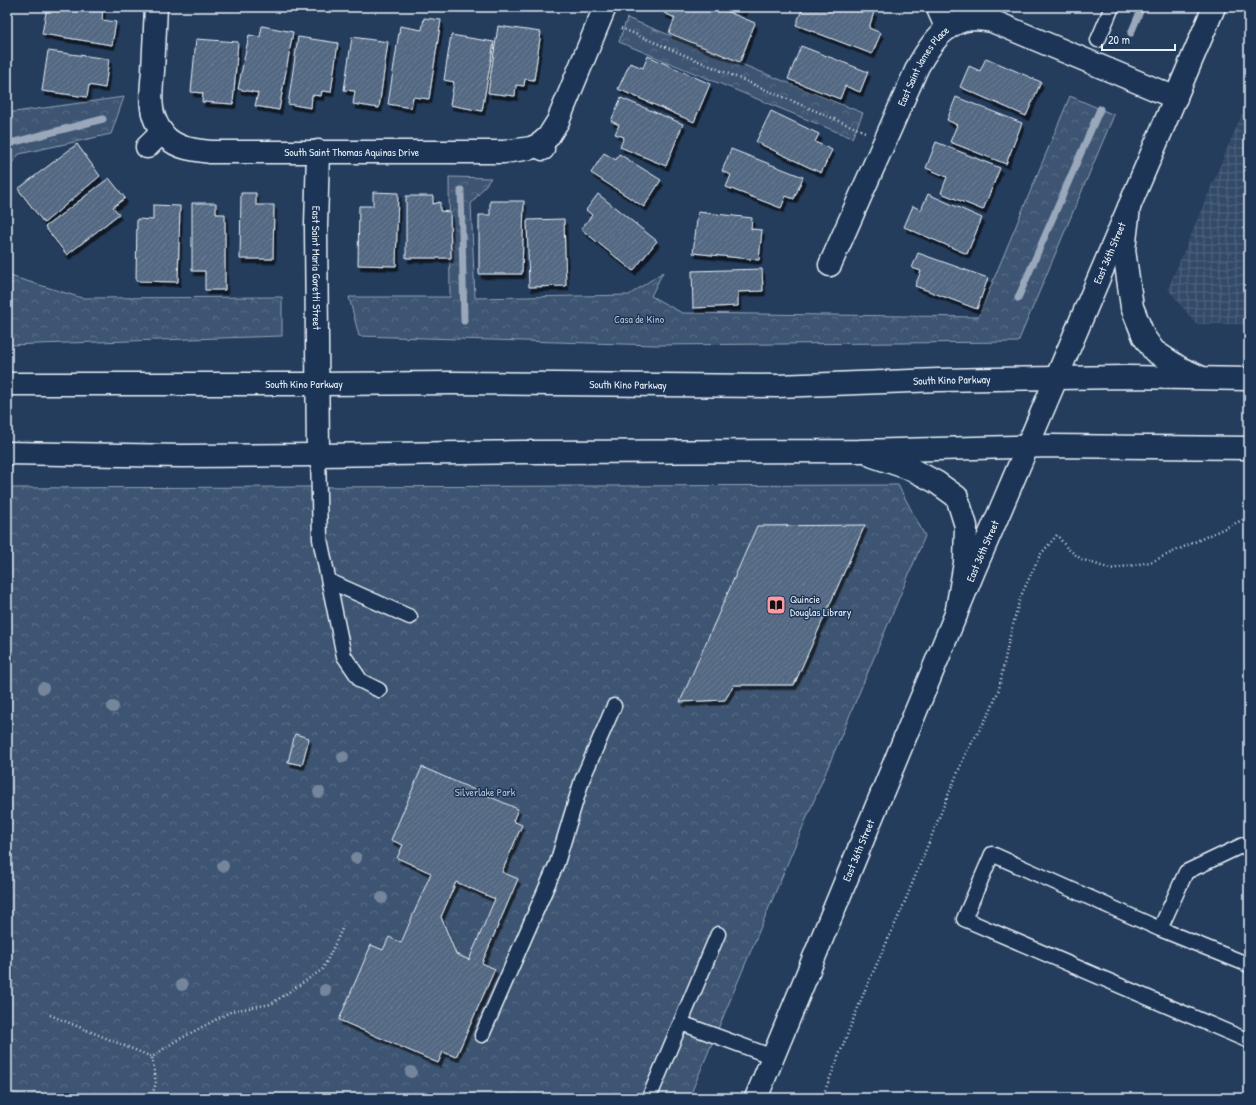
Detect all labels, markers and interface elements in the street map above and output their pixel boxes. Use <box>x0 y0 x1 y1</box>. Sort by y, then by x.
street label: East Saint James Place <box>894 23 952 108</box>
scale bar <box>1102 26 1175 52</box>
text: 20 m <box>1108 31 1130 48</box>
street label: South Saint Thomas Aquinas Drive <box>284 145 420 159</box>
street label: East Saint Maria Goretti Street <box>309 206 324 330</box>
street label: East 36th Street <box>1090 220 1129 286</box>
park label: Casa de Kino <box>614 312 665 326</box>
street label: South Kino Parkway <box>913 372 991 388</box>
street label: South Kino Parkway <box>265 377 343 391</box>
street label: South Kino Parkway <box>589 377 667 392</box>
street label: East 36th Street <box>963 518 1002 584</box>
place label: Quincie Douglas Library <box>790 592 852 619</box>
library icon: Quincie Douglas Library <box>765 594 787 616</box>
park label: Silverlake Park <box>455 785 516 799</box>
street label: East 36th Street <box>839 817 877 883</box>

